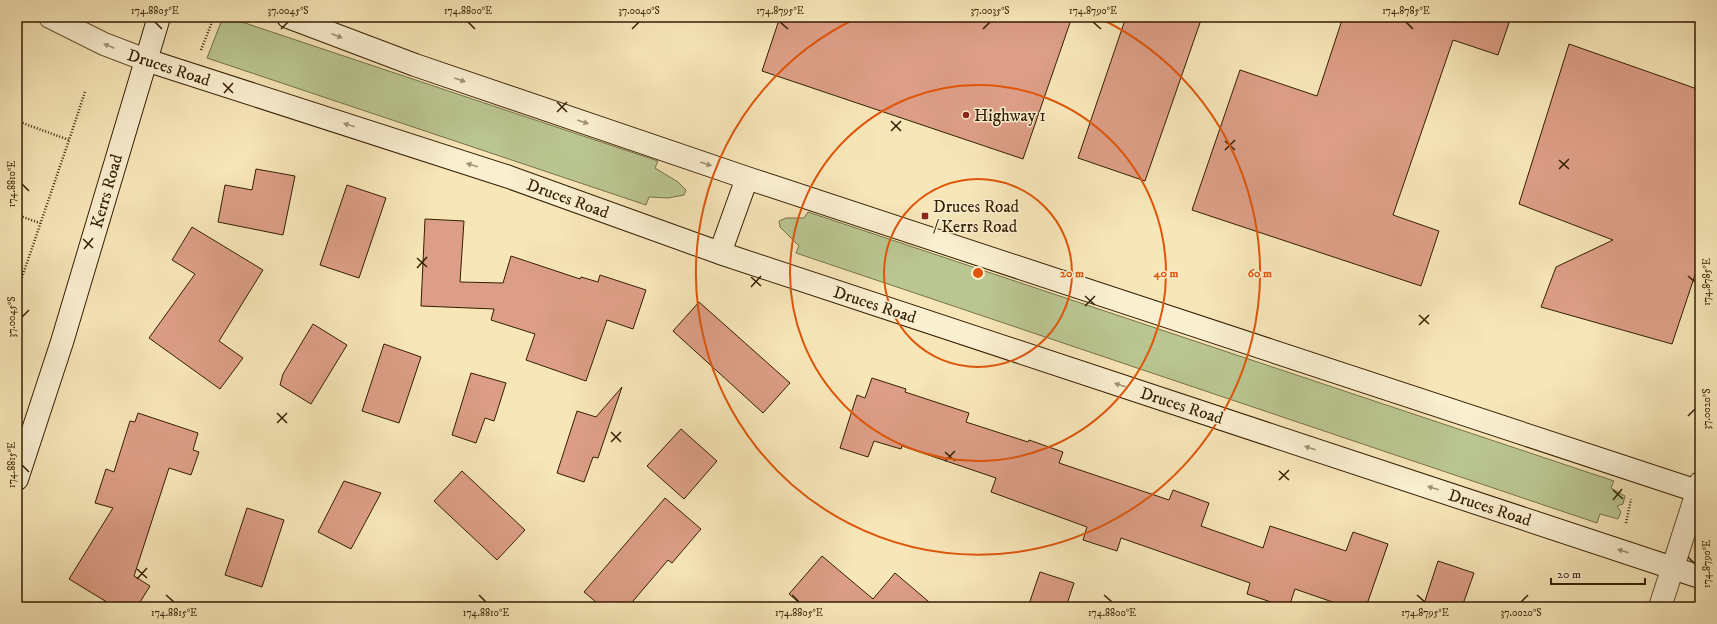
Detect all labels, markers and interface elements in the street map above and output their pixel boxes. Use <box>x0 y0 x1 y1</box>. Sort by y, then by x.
text: 174.8805°E <box>131 5 179 17</box>
text: 37.0045°S <box>267 5 309 17</box>
text: 174.8800°E <box>444 5 492 17</box>
text: 37.0040°S <box>618 5 660 17</box>
text: 174.8795°E <box>756 5 804 17</box>
text: 37.0035°S <box>970 5 1010 17</box>
text: 174.8790°E <box>1069 5 1117 17</box>
text: 174.8785°E <box>1382 5 1430 17</box>
one-way arrow <box>332 34 344 40</box>
one-way arrow <box>104 43 115 49</box>
street label: Druces Road <box>124 44 214 92</box>
one-way arrow <box>454 77 466 83</box>
place label: Highway 1 <box>974 105 1046 127</box>
marker: Highway 1 <box>961 110 971 120</box>
one-way arrow <box>577 119 589 125</box>
one-way arrow <box>342 122 354 128</box>
street label: Kerrs Road <box>86 151 128 231</box>
text: 174.8810°E <box>6 161 18 207</box>
one-way arrow <box>700 161 712 167</box>
one-way arrow <box>466 162 478 168</box>
street label: Druces Road <box>523 174 612 224</box>
place label: Druces Road / Kerrs Road <box>933 196 1020 238</box>
marker: Druces Road / Kerrs Road <box>920 211 930 221</box>
text: 174.8785°E <box>1701 258 1713 306</box>
centre of rings <box>971 266 985 280</box>
text: 20 m <box>1060 266 1084 281</box>
text: 40 m <box>1153 266 1178 281</box>
text: 60 m <box>1248 266 1272 281</box>
street label: Druces Road <box>830 281 920 329</box>
text: 37.0045°S <box>6 296 18 338</box>
one-way arrow <box>1113 382 1125 388</box>
street label: Druces Road <box>1137 382 1227 430</box>
text: 37.0020°S <box>1701 389 1713 429</box>
text: 174.8815°E <box>6 442 18 488</box>
one-way arrow <box>1303 444 1315 450</box>
street label: Druces Road <box>1445 484 1535 532</box>
one-way arrow <box>1427 485 1439 491</box>
text: 174.8790°E <box>1701 540 1713 588</box>
one-way arrow <box>1617 548 1629 554</box>
scale bar <box>1551 560 1645 586</box>
text: 20 m <box>1557 567 1581 582</box>
text: 174.8815°E <box>151 607 197 619</box>
text: 174.8810°E <box>463 607 509 619</box>
text: 174.8805°E <box>775 607 823 619</box>
text: 174.8800°E <box>1088 607 1136 619</box>
text: 174.8795°E <box>1401 607 1449 619</box>
text: 37.0020°S <box>1501 607 1541 619</box>

